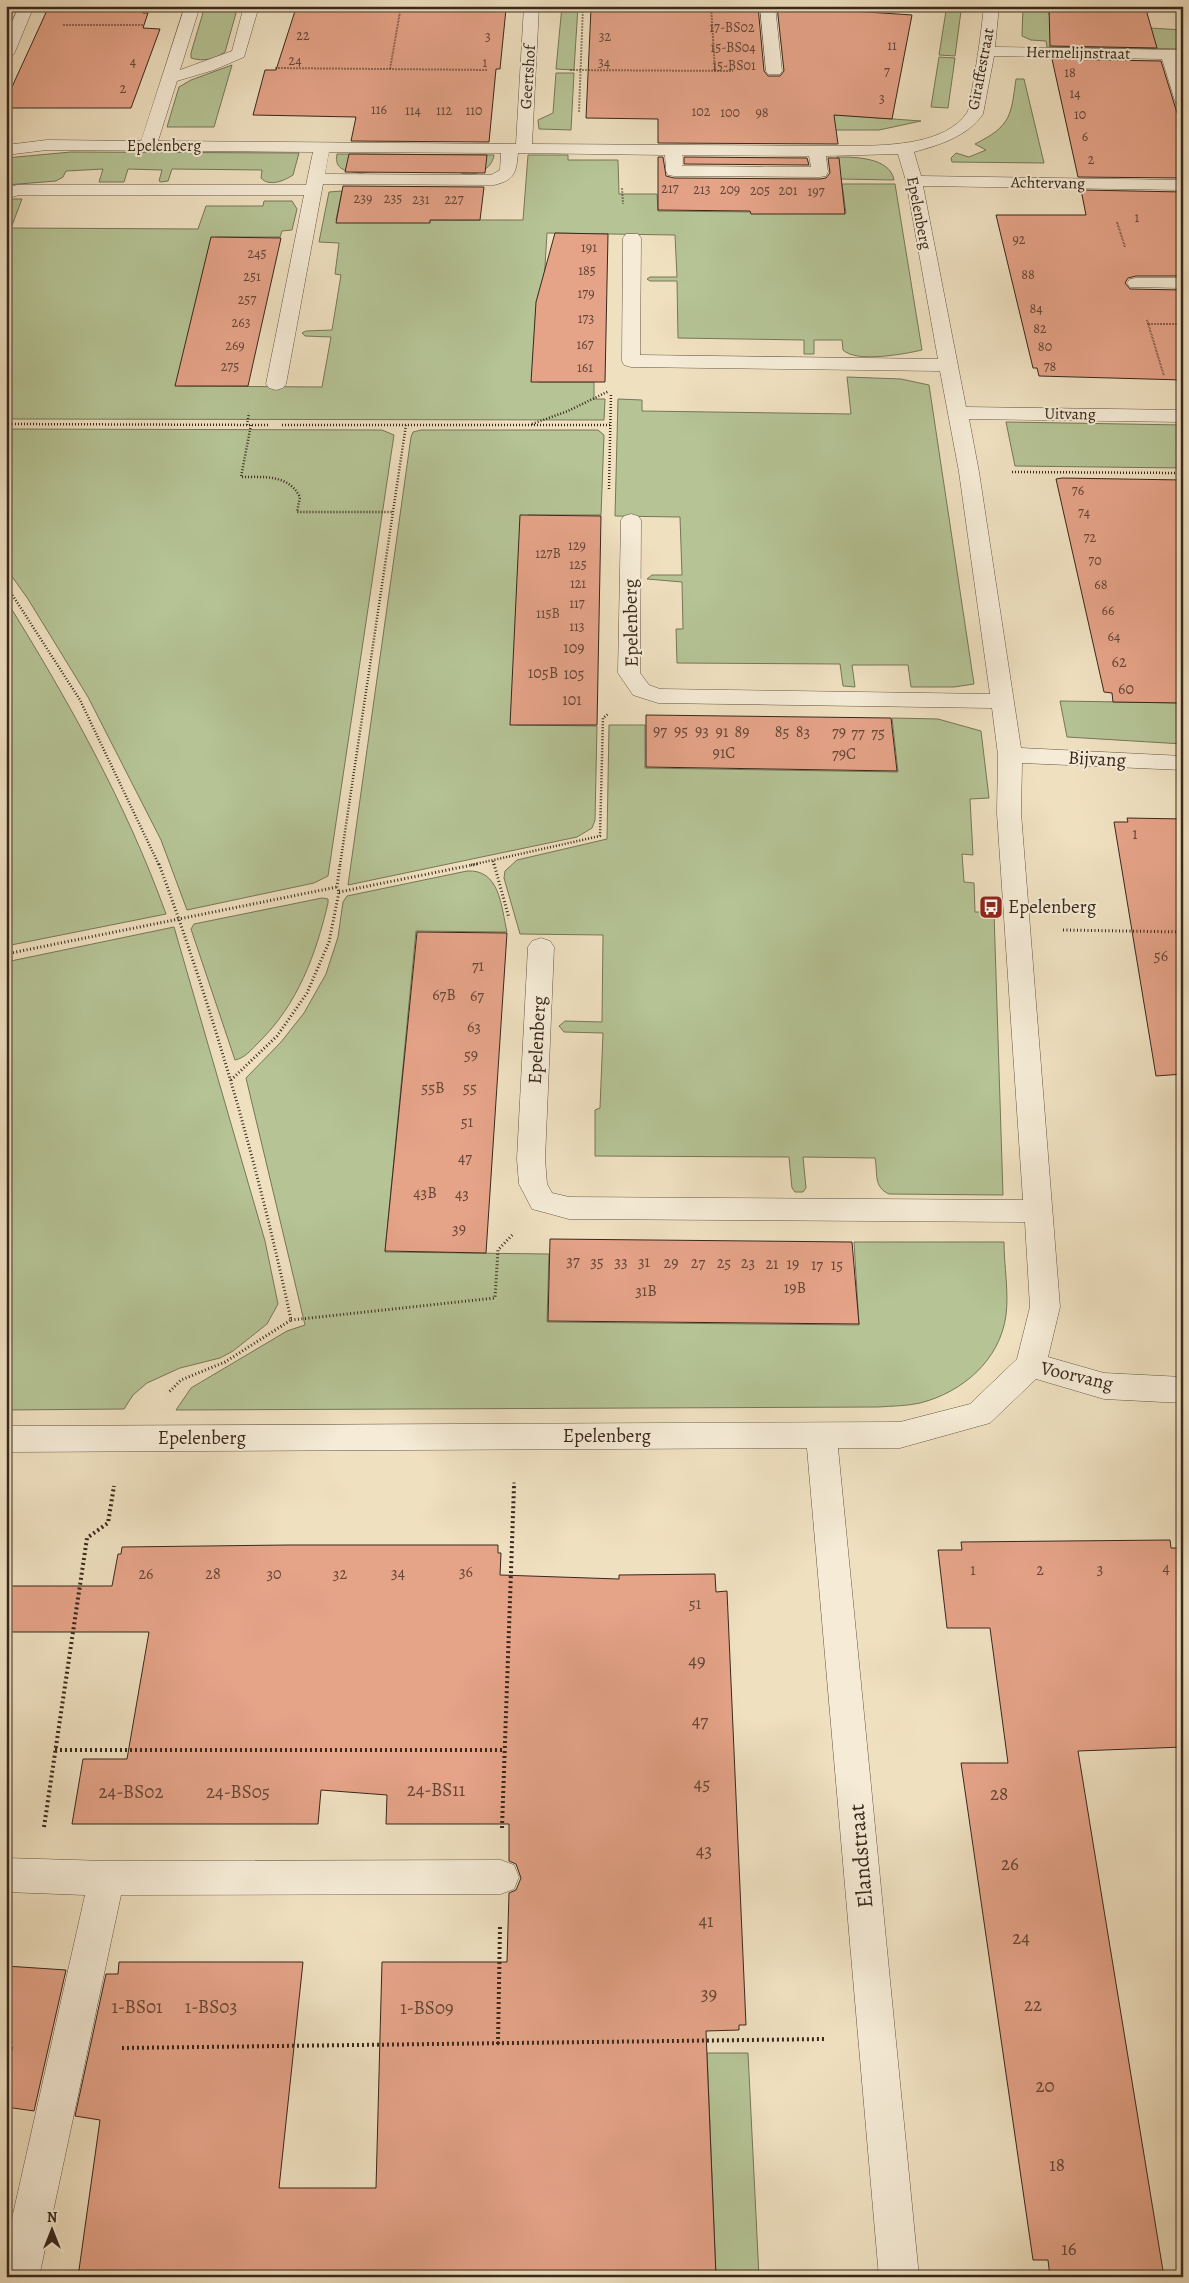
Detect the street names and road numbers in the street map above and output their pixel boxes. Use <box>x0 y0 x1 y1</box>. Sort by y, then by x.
street label: Giraffestraat <box>962 26 1000 112</box>
street label: Geertshof <box>515 41 541 110</box>
street label: Hermelijnstraat <box>1026 41 1130 65</box>
street label: Epelenberg <box>127 135 201 157</box>
street label: Achtervang <box>1010 171 1085 195</box>
street label: Epelenberg <box>901 174 937 252</box>
street label: Uitvang <box>1044 403 1096 425</box>
street label: Epelenberg <box>617 578 645 667</box>
street label: Bijvang <box>1067 744 1127 774</box>
street label: Epelenberg <box>522 995 552 1085</box>
street label: Voorvang <box>1037 1355 1116 1397</box>
street label: Epelenberg <box>563 1423 652 1449</box>
street label: Epelenberg <box>158 1425 247 1451</box>
street label: Elandstraat <box>841 1803 881 1909</box>

